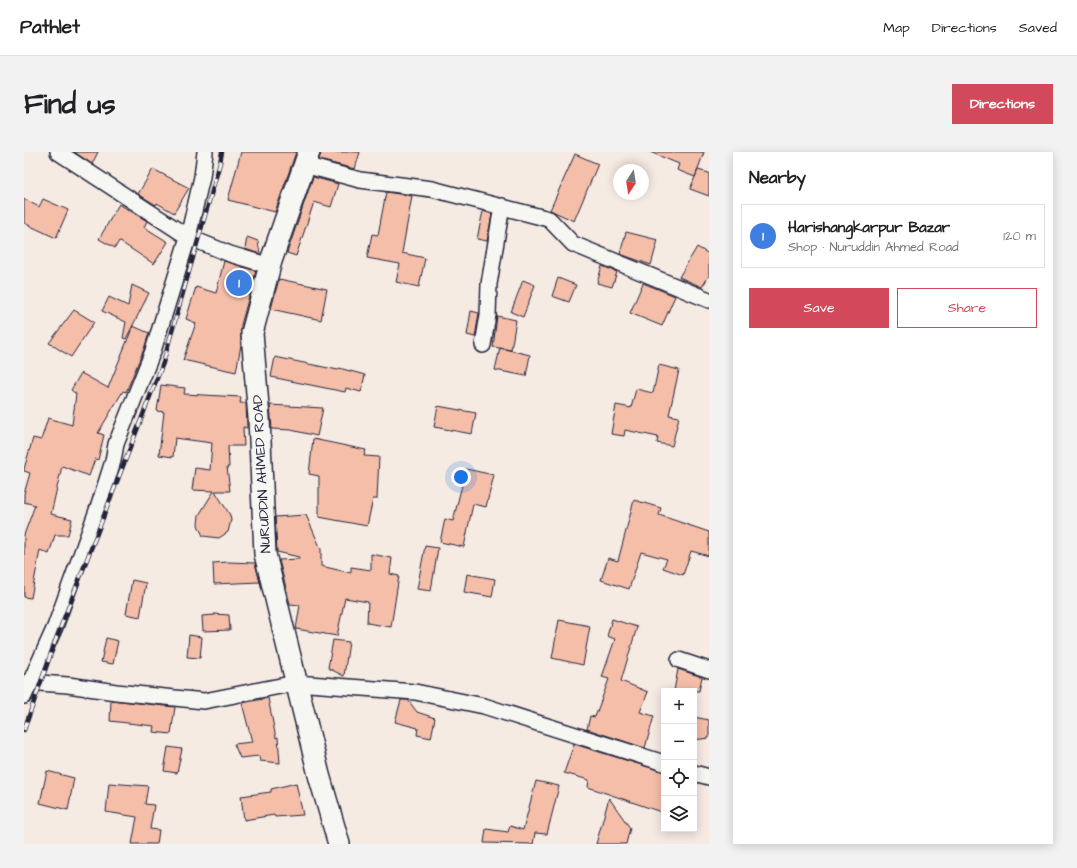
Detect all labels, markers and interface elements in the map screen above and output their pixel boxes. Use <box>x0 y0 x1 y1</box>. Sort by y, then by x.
text: Pathlet <box>20 14 80 41</box>
text: Map <box>883 18 910 38</box>
text: Directions <box>932 18 997 38</box>
text: Saved <box>1019 18 1057 38</box>
button: Directions <box>952 84 1053 124</box>
text: Find us <box>24 85 115 124</box>
north arrow <box>613 164 649 200</box>
text: Nearby <box>749 166 806 190</box>
text: Harishangkarpur Bazar <box>788 217 950 238</box>
text: 1 <box>762 227 764 245</box>
text: 120 m <box>1003 227 1036 245</box>
text: Shop · Nuruddin Ahmed Road <box>788 238 959 256</box>
pin: 1 <box>226 268 252 298</box>
button: Save <box>749 288 889 328</box>
button: Share <box>897 288 1037 328</box>
street label: NURUDDIN AHMED ROAD <box>248 394 276 554</box>
your location <box>451 467 471 487</box>
map controls <box>661 688 697 832</box>
button: + <box>661 688 697 724</box>
button: − <box>661 724 697 760</box>
button: locate <box>661 760 697 796</box>
button: layers <box>661 796 697 832</box>

